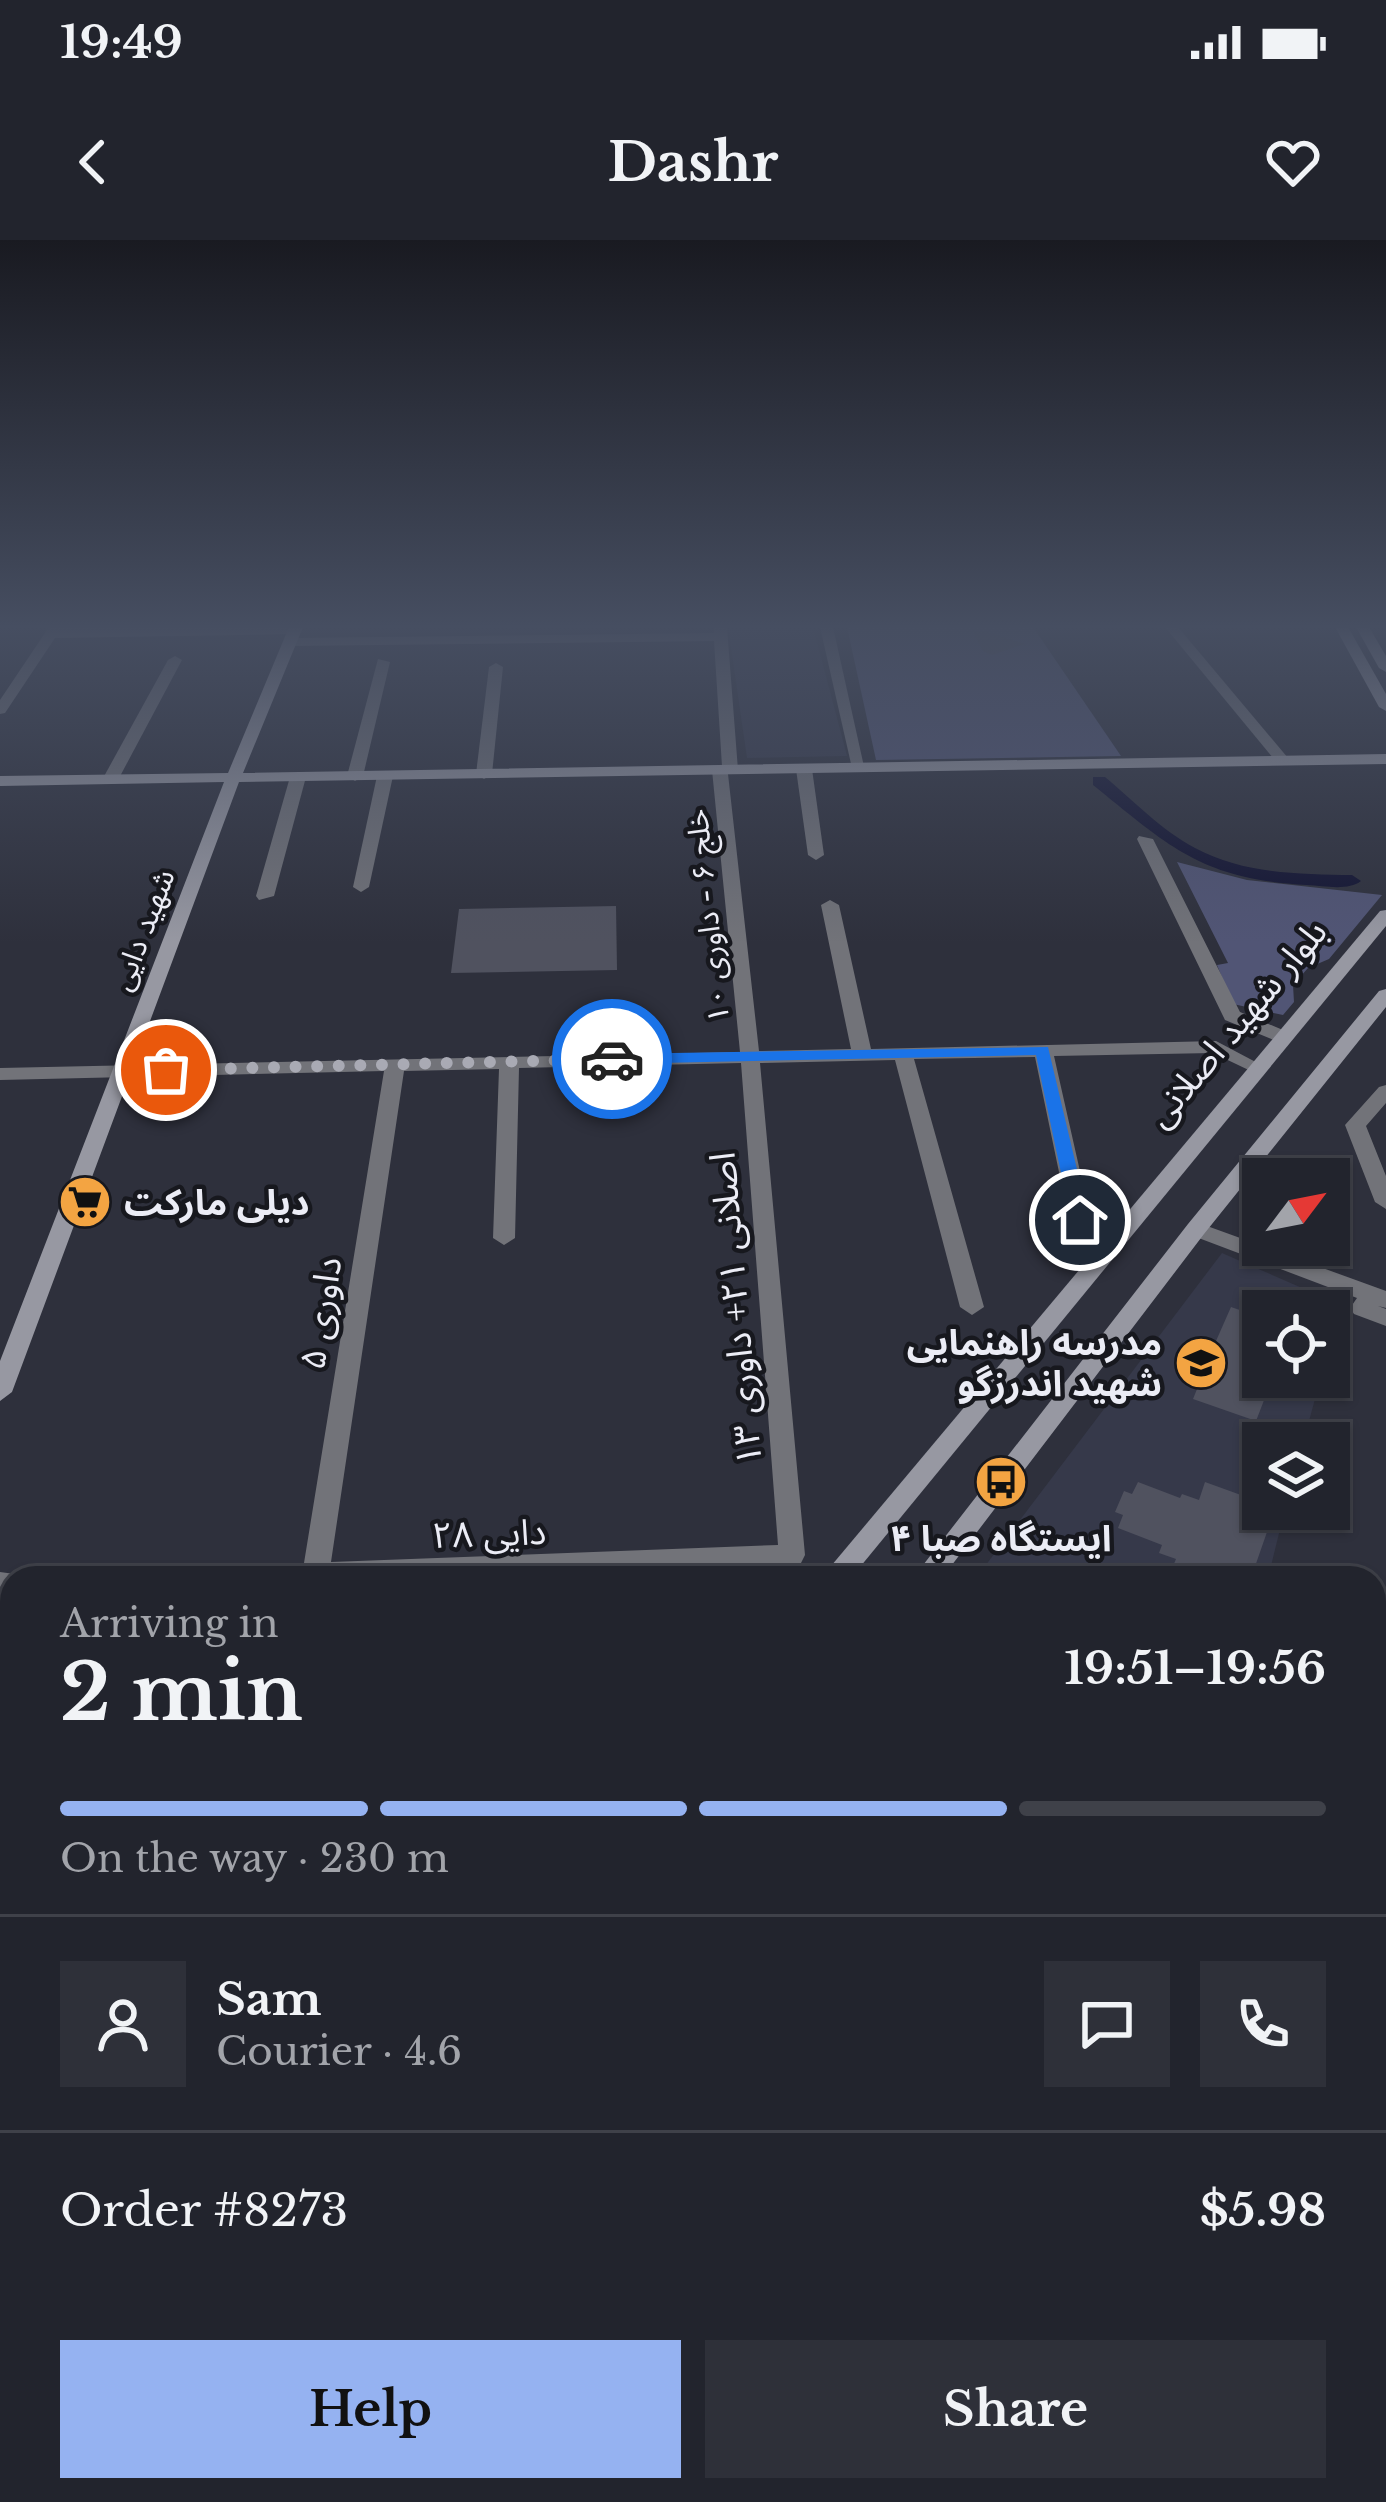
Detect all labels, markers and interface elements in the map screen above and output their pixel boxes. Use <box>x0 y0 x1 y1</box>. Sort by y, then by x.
text: 19:49 <box>60 14 183 70</box>
icon: back <box>60 129 126 195</box>
text: Dashr <box>608 129 778 196</box>
icon: heart <box>1260 129 1326 195</box>
street label: خلج ۶ - داوری ۱۰ <box>678 807 741 1025</box>
street label: شهید دایی <box>103 864 183 996</box>
street label: بلوار شهید اصلانی <box>1136 910 1336 1137</box>
courier <box>552 999 672 1119</box>
pin <box>115 1019 217 1121</box>
icon: car <box>579 1026 645 1092</box>
icon: bag <box>133 1037 199 1103</box>
street label: اصلانی ۲۱+ داوری ۱۳ <box>699 1150 772 1468</box>
north arrow <box>1242 1158 1350 1266</box>
map controls <box>1242 1158 1350 1530</box>
pin <box>1029 1169 1131 1271</box>
supermarket icon: دیلی مارکت <box>57 1174 113 1230</box>
place label: دیلی مارکت <box>124 1180 309 1225</box>
icon: home <box>1047 1187 1113 1253</box>
street label: داوری ۵ <box>289 1254 352 1373</box>
button: locate <box>1242 1290 1350 1398</box>
place label: مدرسه راهنمایی شهید اندرزگو <box>907 1320 1162 1406</box>
school or university icon: مدرسه راهنمایی شهید اندرزگو <box>1173 1335 1229 1391</box>
button: layers <box>1242 1422 1350 1530</box>
bus stop icon: ایستگاه صبا ۴ <box>973 1454 1029 1510</box>
street label: دایی ۲۸ <box>431 1509 547 1558</box>
place label: ایستگاه صبا ۴ <box>891 1516 1111 1561</box>
text: Arriving in <box>60 1599 279 1648</box>
text: 19:51–19:56 <box>1064 1640 1326 1696</box>
text: 2 min <box>60 1644 303 1741</box>
text: On the way · 230 m <box>60 1834 449 1883</box>
button: person <box>60 1961 186 2087</box>
button: chat <box>1044 1961 1170 2087</box>
button: phone <box>1200 1961 1326 2087</box>
text: Sam <box>216 1971 321 2027</box>
text: Courier · 4.6 <box>216 2027 462 2076</box>
text: Order #8273 <box>60 2182 348 2238</box>
text: $5.98 <box>1200 2182 1326 2238</box>
button: Help <box>60 2340 681 2478</box>
button: Share <box>705 2340 1326 2478</box>

